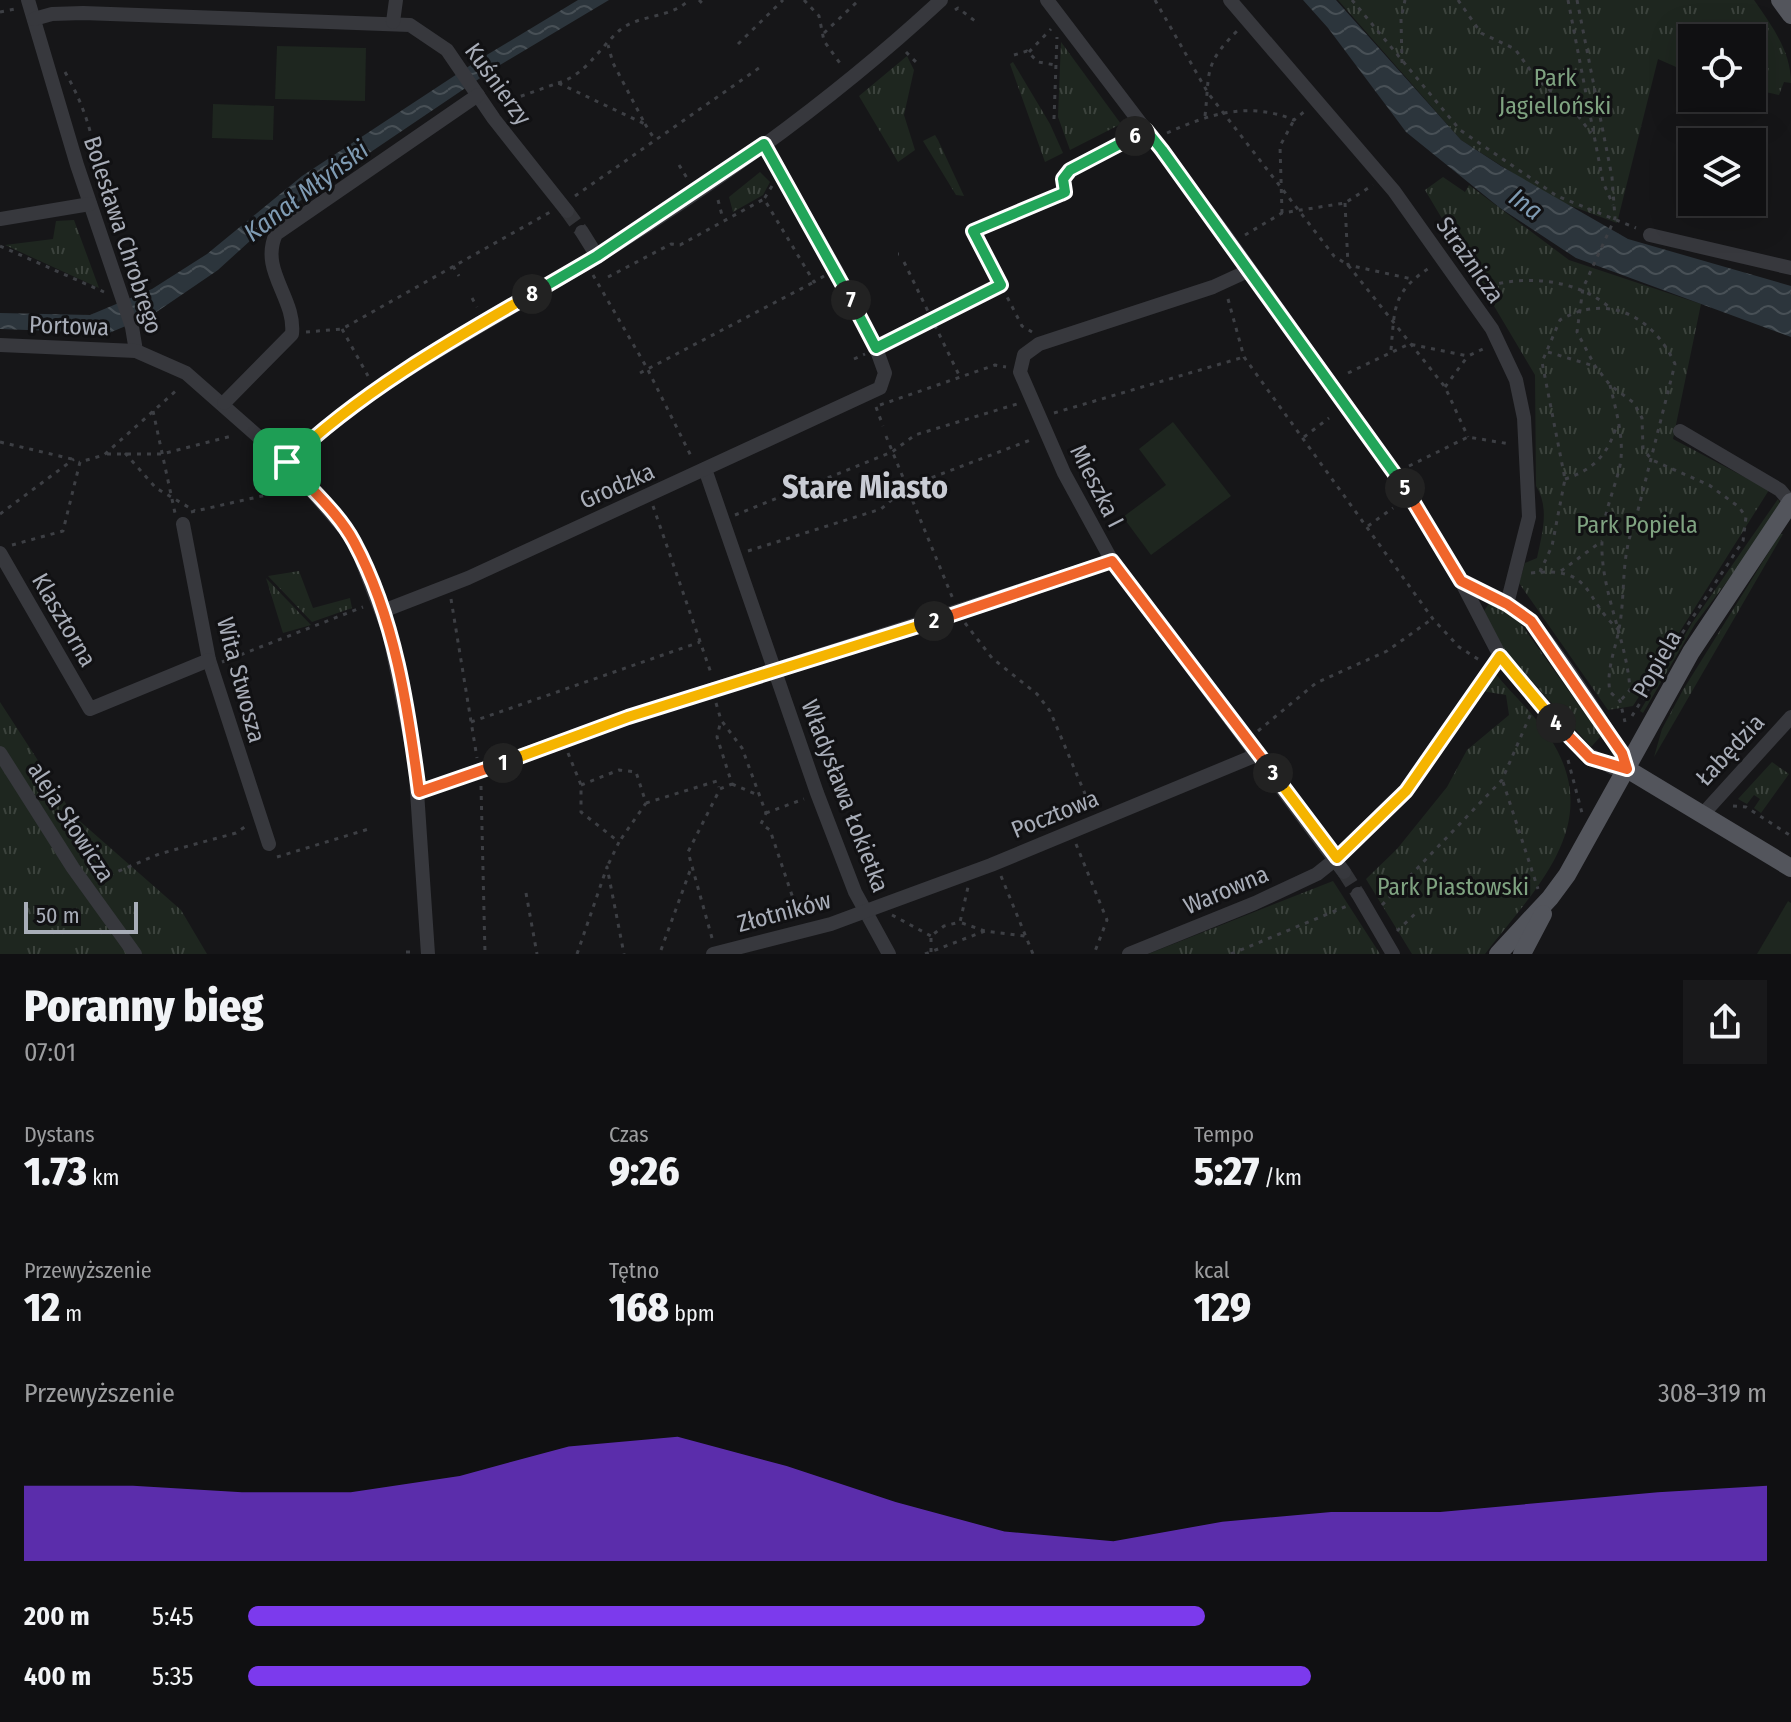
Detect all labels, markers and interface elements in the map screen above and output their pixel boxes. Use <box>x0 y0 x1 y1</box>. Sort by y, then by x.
map controls <box>1678 24 1766 216</box>
button: locate <box>1678 24 1766 112</box>
street label: Kuśnierzy <box>459 38 537 131</box>
park label: Park Jagielloński <box>1499 64 1611 120</box>
pin: 6 <box>1115 116 1155 156</box>
text: 6 <box>1129 122 1141 149</box>
button: layers <box>1678 128 1766 216</box>
street label: Bolesława Chrobrego <box>78 133 168 337</box>
water label: Kanał Młyński <box>238 134 375 248</box>
water label: Ina <box>1503 182 1549 227</box>
street label: Strażnicza <box>1430 212 1510 308</box>
pin: 8 <box>512 274 552 314</box>
text: 8 <box>526 280 538 307</box>
pin: 7 <box>831 280 871 320</box>
text: 7 <box>846 286 856 313</box>
street label: Portowa <box>28 311 110 341</box>
pin <box>253 428 321 496</box>
icon: arrive <box>265 440 309 484</box>
street label: Mieszka I <box>1064 440 1130 532</box>
street label: Grodzka <box>575 457 659 515</box>
district label: Stare Miasto <box>782 468 948 506</box>
pin: 5 <box>1385 468 1425 508</box>
text: 5 <box>1400 474 1410 501</box>
park label: Park Popiela <box>1576 511 1698 539</box>
street label: Klasztorna <box>26 568 102 672</box>
pin: 2 <box>914 601 954 641</box>
text: 2 <box>929 607 939 634</box>
street label: Wita Stwosza <box>211 614 271 746</box>
street label: Popiela <box>1627 625 1687 703</box>
street label: Władysława Łokietka <box>795 696 895 896</box>
pin: 4 <box>1536 703 1576 743</box>
street label: Łabędzia <box>1690 708 1770 792</box>
text: 4 <box>1550 709 1562 736</box>
pin: 1 <box>483 743 523 783</box>
text: 1 <box>498 749 508 776</box>
pin: 3 <box>1253 753 1293 793</box>
street label: aleja Słowicza <box>22 757 120 887</box>
text: 3 <box>1268 759 1278 786</box>
street label: Pocztowa <box>1007 784 1103 844</box>
street label: Warowna <box>1179 860 1273 920</box>
park label: Park Piastowski <box>1377 873 1529 901</box>
street label: Złotników <box>734 886 834 938</box>
scale bar <box>24 898 138 934</box>
text: 50 m <box>36 902 80 929</box>
text: Poranny bieg <box>24 980 263 1033</box>
button: share <box>1683 980 1767 1064</box>
text: 07:01 <box>24 1037 76 1068</box>
text: Dystans <box>24 1121 95 1148</box>
text: Czas <box>609 1121 649 1148</box>
text: Tempo <box>1194 1121 1254 1148</box>
text: 1.73 <box>24 1148 87 1196</box>
text: 9:26 <box>609 1148 679 1196</box>
text: 5:27 <box>1194 1148 1259 1196</box>
text: km <box>87 1164 119 1191</box>
text: /km <box>1259 1164 1302 1191</box>
text: Przewyższenie <box>24 1257 152 1284</box>
text: Tętno <box>609 1257 659 1284</box>
text: kcal <box>1194 1257 1230 1284</box>
text: 12 <box>24 1284 60 1332</box>
text: 168 <box>609 1284 669 1332</box>
text: 129 <box>1194 1284 1251 1332</box>
text: m <box>60 1300 82 1327</box>
text: bpm <box>669 1300 715 1327</box>
text: Przewyższenie <box>24 1378 175 1409</box>
text: 308–319 m <box>1658 1378 1767 1409</box>
text: 200 m <box>24 1601 90 1632</box>
text: 5:45 <box>152 1601 194 1632</box>
text: 400 m <box>24 1661 91 1692</box>
text: 5:35 <box>152 1661 193 1692</box>

